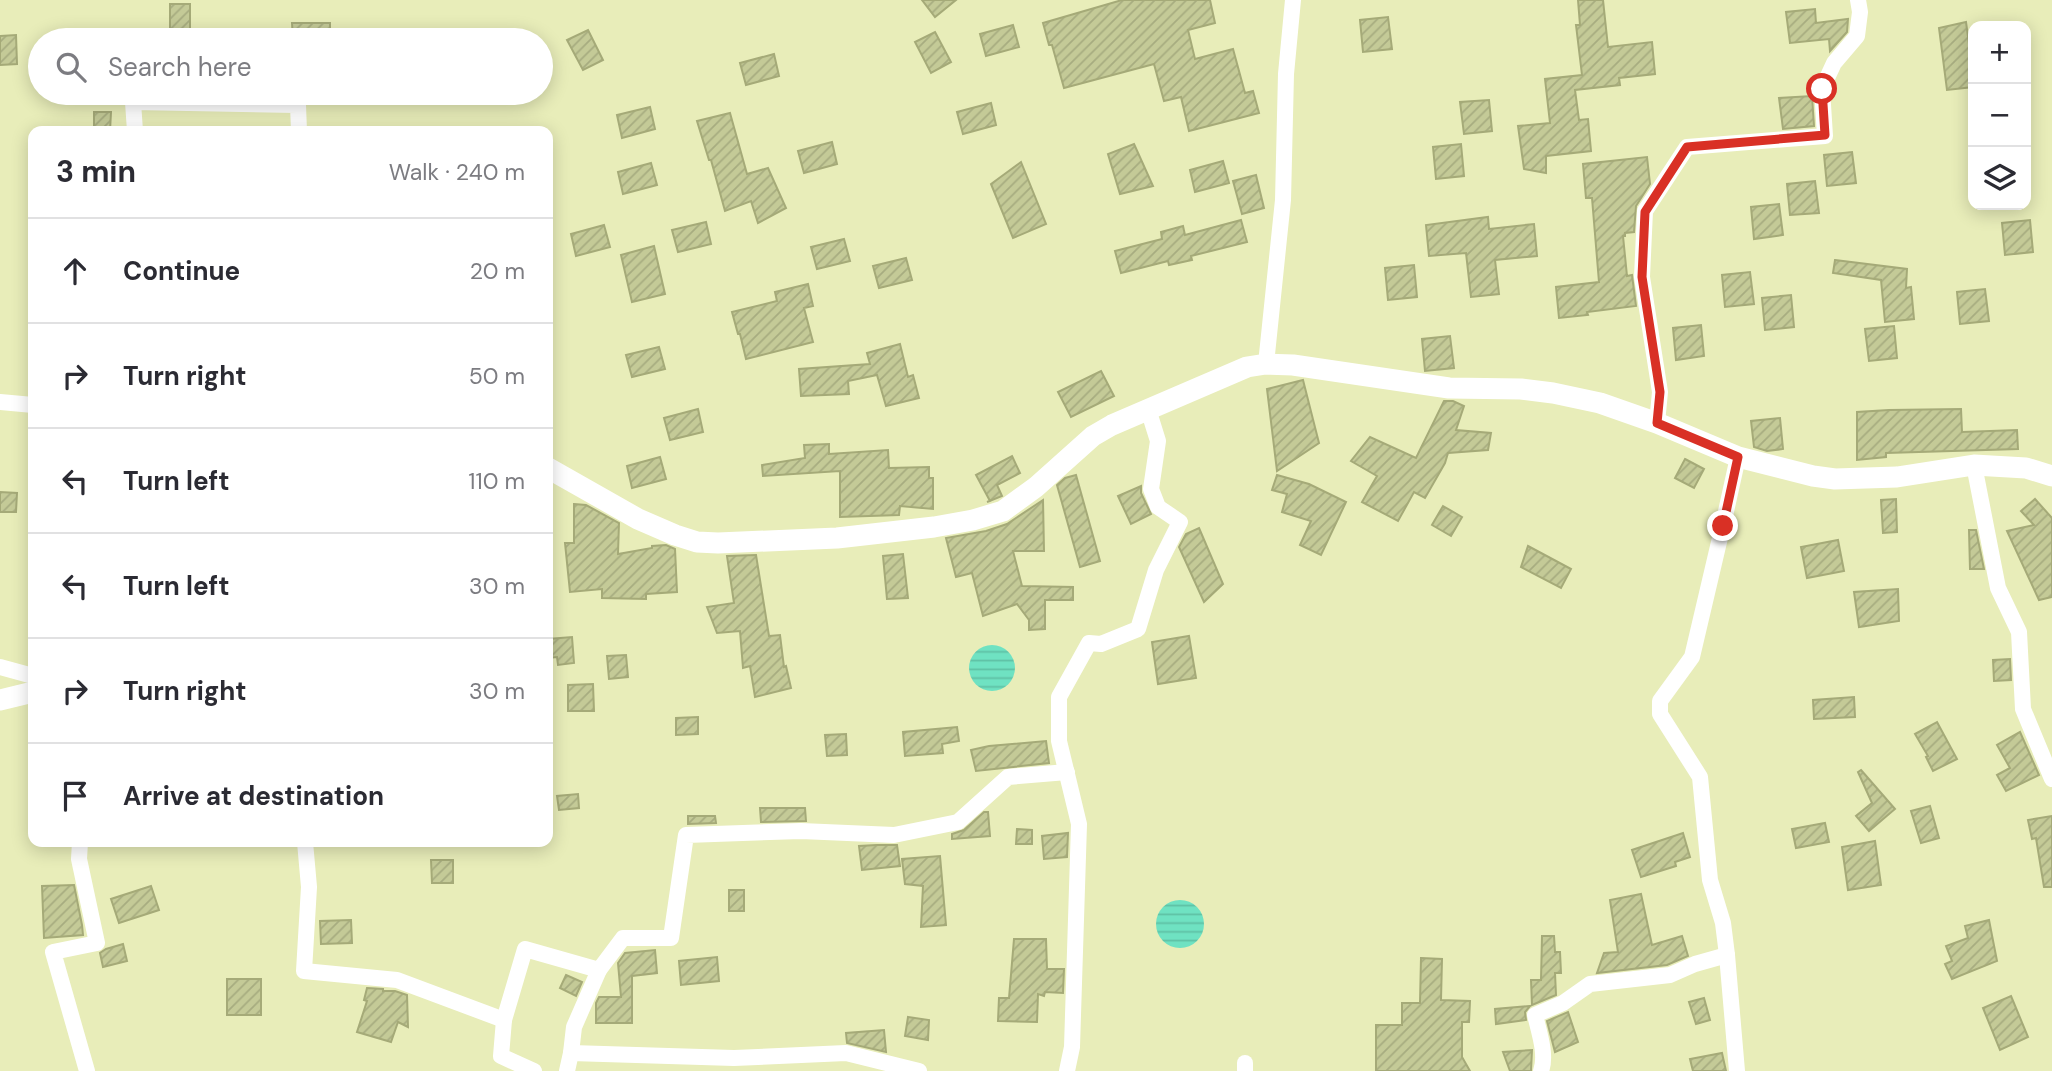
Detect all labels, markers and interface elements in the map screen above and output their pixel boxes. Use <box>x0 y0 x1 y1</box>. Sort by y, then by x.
map controls <box>1968 21 2031 210</box>
button: + <box>1968 21 2031 84</box>
search box <box>28 28 553 105</box>
icon: search <box>52 48 90 86</box>
text: Search here <box>108 50 251 84</box>
route start <box>1806 73 1837 104</box>
button: − <box>1968 84 2031 147</box>
button: layers <box>1968 147 2031 210</box>
text: 3 min <box>56 152 136 191</box>
text: Walk · 240 m <box>389 157 525 187</box>
icon: ahead <box>56 252 94 290</box>
text: Continue <box>123 254 240 288</box>
text: 20 m <box>470 256 525 286</box>
icon: right <box>56 357 94 395</box>
text: Turn right <box>123 359 247 393</box>
text: 50 m <box>469 361 525 391</box>
icon: left <box>56 462 94 500</box>
text: Turn left <box>123 464 230 498</box>
text: 110 m <box>468 466 525 496</box>
route end <box>1707 510 1738 541</box>
icon: left <box>56 567 94 605</box>
text: Turn left <box>123 569 230 603</box>
text: 30 m <box>469 571 525 601</box>
icon: right <box>56 672 94 710</box>
text: Turn right <box>123 674 247 708</box>
text: 30 m <box>469 676 525 706</box>
icon: arrive <box>56 777 94 815</box>
text: Arrive at destination <box>123 779 384 813</box>

